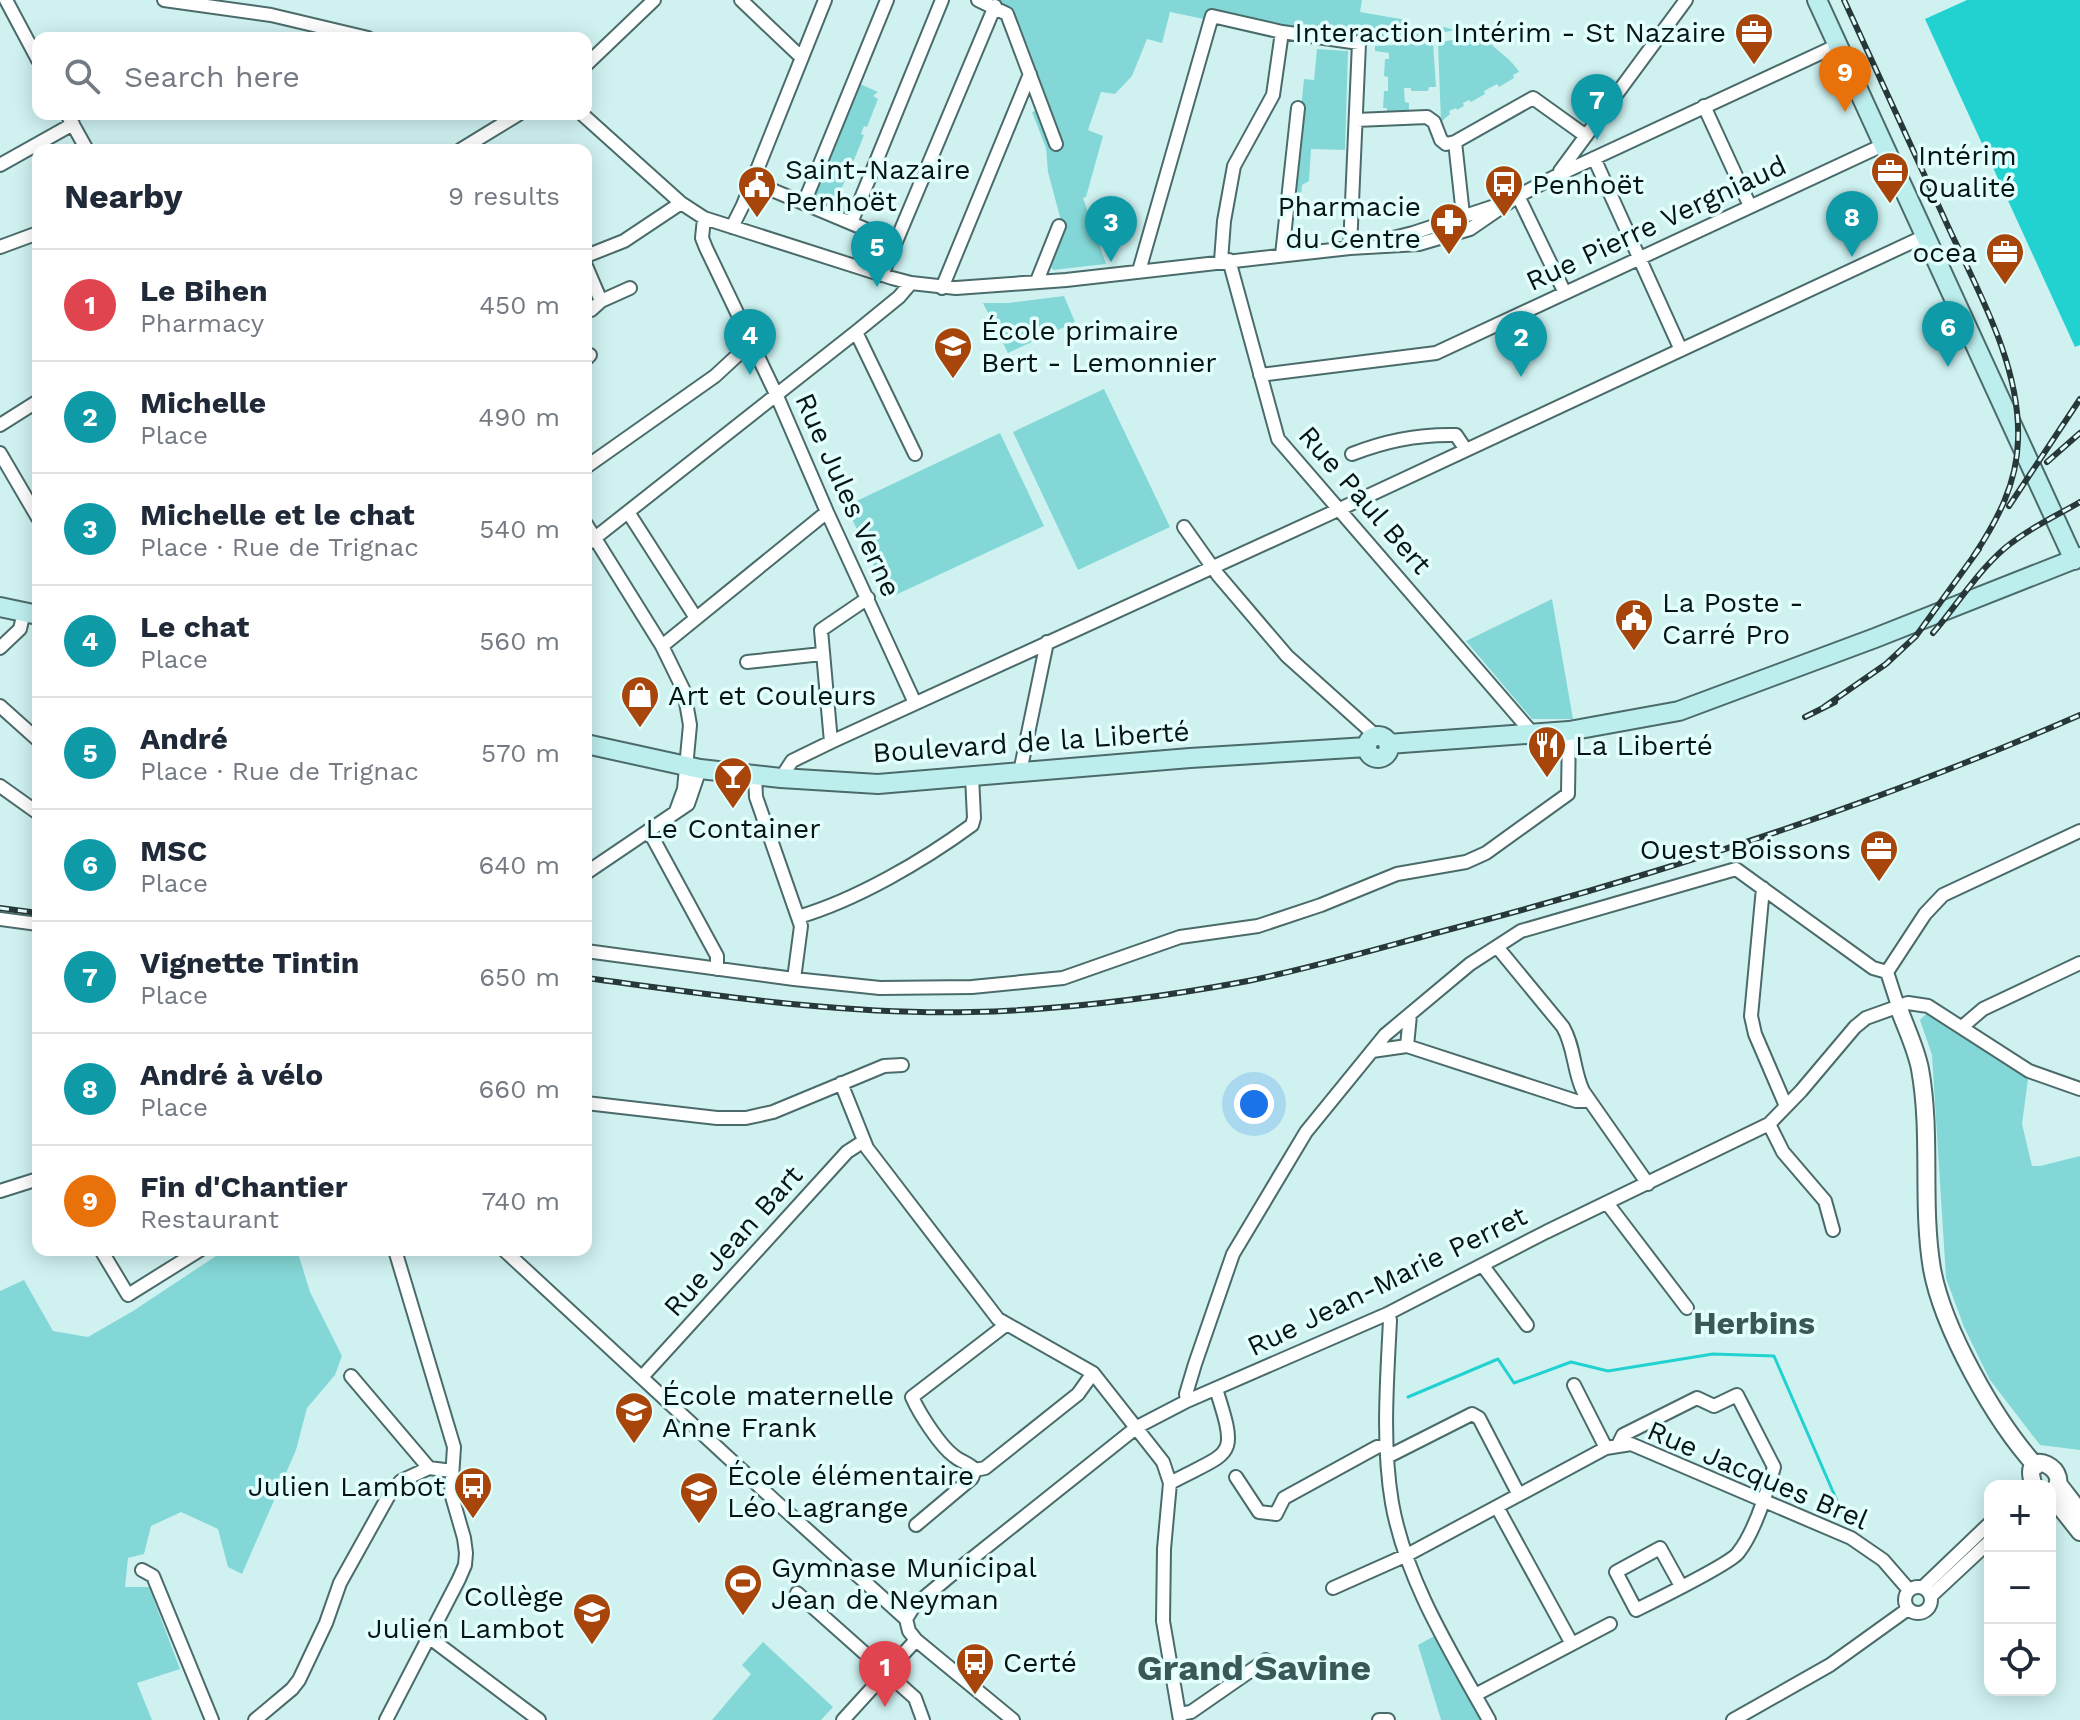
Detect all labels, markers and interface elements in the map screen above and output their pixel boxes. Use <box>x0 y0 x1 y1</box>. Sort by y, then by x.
office icon: Interaction Intérim - St Nazaire <box>1733 11 1775 66</box>
place label: Interaction Intérim - St Nazaire <box>1294 16 1726 49</box>
search box <box>32 32 592 120</box>
pin: 9 <box>1819 46 1871 112</box>
icon: search <box>60 54 104 98</box>
text: Search here <box>124 59 300 94</box>
pin: 7 <box>1571 74 1623 140</box>
place label: Intérim Qualité <box>1918 139 2017 204</box>
street label: Rue Pierre Vergniaud <box>1521 148 1791 298</box>
office icon: Intérim Qualité <box>1869 150 1911 205</box>
place label: Saint-Nazaire Penhoët <box>785 153 970 218</box>
bus stop icon: Penhoët <box>1483 163 1525 218</box>
public building icon: Saint-Nazaire Penhoët <box>736 164 778 219</box>
place label: Penhoët <box>1532 168 1644 201</box>
text: Nearby <box>64 176 183 216</box>
text: 9 results <box>448 181 560 211</box>
place label: Pharmacie du Centre <box>1277 190 1421 255</box>
pin: 8 <box>1826 191 1878 257</box>
pin: 3 <box>1085 196 1137 262</box>
pharmacy icon: Pharmacie du Centre <box>1428 201 1470 256</box>
pin: 5 <box>851 221 903 287</box>
office icon: ocea <box>1984 231 2026 286</box>
place label: ocea <box>1913 236 1977 269</box>
text: Le Bihen <box>140 273 268 308</box>
text: 1 <box>84 290 96 320</box>
text: 450 m <box>479 290 560 320</box>
pin: 6 <box>1922 301 1974 367</box>
text: Pharmacy <box>140 308 264 338</box>
pin: 4 <box>724 309 776 375</box>
pin: 2 <box>1495 311 1547 377</box>
place label: École primaire Bert - Lemonnier <box>981 314 1217 379</box>
school or university icon: École primaire Bert - Lemonnier <box>932 325 974 380</box>
text: Michelle <box>140 385 266 420</box>
street label: Rue Jules Verne <box>788 388 908 602</box>
text: 2 <box>82 402 98 432</box>
text: 490 m <box>478 402 560 432</box>
street label: Rue Paul Bert <box>1292 419 1438 581</box>
text: Place <box>140 420 208 450</box>
text: Michelle et le chat <box>140 497 415 532</box>
text: 3 <box>82 514 98 544</box>
text: 540 m <box>479 514 560 544</box>
text: Place · Rue de Trignac <box>140 532 419 562</box>
place label: La Poste - Carré Pro <box>1662 586 1804 651</box>
public building icon: La Poste - Carré Pro <box>1613 597 1655 652</box>
text: Le chat <box>140 609 249 644</box>
text: 4 <box>82 626 98 656</box>
text: 560 m <box>479 626 560 656</box>
text: Place <box>140 644 208 674</box>
shop icon: Art et Couleurs <box>619 674 661 729</box>
place label: Art et Couleurs <box>668 679 876 712</box>
street label: Boulevard de la Liberté <box>871 714 1191 770</box>
text: André <box>140 721 228 756</box>
restaurant icon: La Liberté <box>1526 724 1568 779</box>
place label: La Liberté <box>1575 729 1713 762</box>
text: 5 <box>82 738 98 768</box>
text: 570 m <box>481 738 560 768</box>
bar icon: Le Container <box>712 755 754 810</box>
text: Place · Rue de Trignac <box>140 756 419 786</box>
place label: Le Container <box>645 812 821 845</box>
office icon: Ouest Boissons <box>1858 828 1900 883</box>
text: MSC <box>140 833 207 868</box>
place label: Ouest Boissons <box>1640 833 1851 866</box>
text: 6 <box>82 850 98 880</box>
text: 640 m <box>478 850 560 880</box>
text: Place <box>140 868 208 898</box>
text: Vignette Tintin <box>140 945 359 980</box>
text: 7 <box>82 962 98 992</box>
text: 650 m <box>479 962 560 992</box>
text: Place <box>140 980 208 1010</box>
text: André à vélo <box>140 1057 323 1092</box>
text: 8 <box>82 1074 98 1104</box>
text: 660 m <box>479 1074 560 1104</box>
your location <box>1234 1084 1274 1124</box>
text: Place <box>140 1092 208 1122</box>
street label: Rue Jean Bart <box>657 1159 810 1323</box>
text: Fin d'Chantier <box>140 1169 348 1204</box>
text: 9 <box>82 1186 98 1216</box>
text: 740 m <box>481 1186 560 1216</box>
street label: Rue Jean-Marie Perret <box>1242 1199 1532 1363</box>
text: Restaurant <box>140 1204 279 1234</box>
district label: Herbins <box>1693 1304 1815 1342</box>
place label: École maternelle Anne Frank <box>662 1379 894 1444</box>
school or university icon: École maternelle Anne Frank <box>613 1390 655 1445</box>
street label: Rue Jacques Brel <box>1643 1414 1874 1537</box>
place label: École élémentaire Léo Lagrange <box>727 1459 974 1524</box>
bus stop icon: Julien Lambot <box>452 1465 494 1520</box>
place label: Julien Lambot <box>248 1470 445 1503</box>
school or university icon: École élémentaire Léo Lagrange <box>678 1470 720 1525</box>
map controls <box>1984 1480 2056 1696</box>
button: + <box>1984 1480 2056 1552</box>
place label: Gymnase Municipal Jean de Neyman <box>771 1551 1037 1616</box>
button: − <box>1984 1552 2056 1624</box>
sports icon: Gymnase Municipal Jean de Neyman <box>722 1562 764 1617</box>
place label: Collège Julien Lambot <box>367 1580 564 1645</box>
school or university icon: Collège Julien Lambot <box>571 1591 613 1646</box>
button: locate <box>1984 1624 2056 1696</box>
pin: 1 <box>859 1641 911 1707</box>
bus stop icon: Certé <box>954 1641 996 1696</box>
place label: Certé <box>1003 1646 1077 1679</box>
district label: Grand Savine <box>1137 1647 1371 1689</box>

